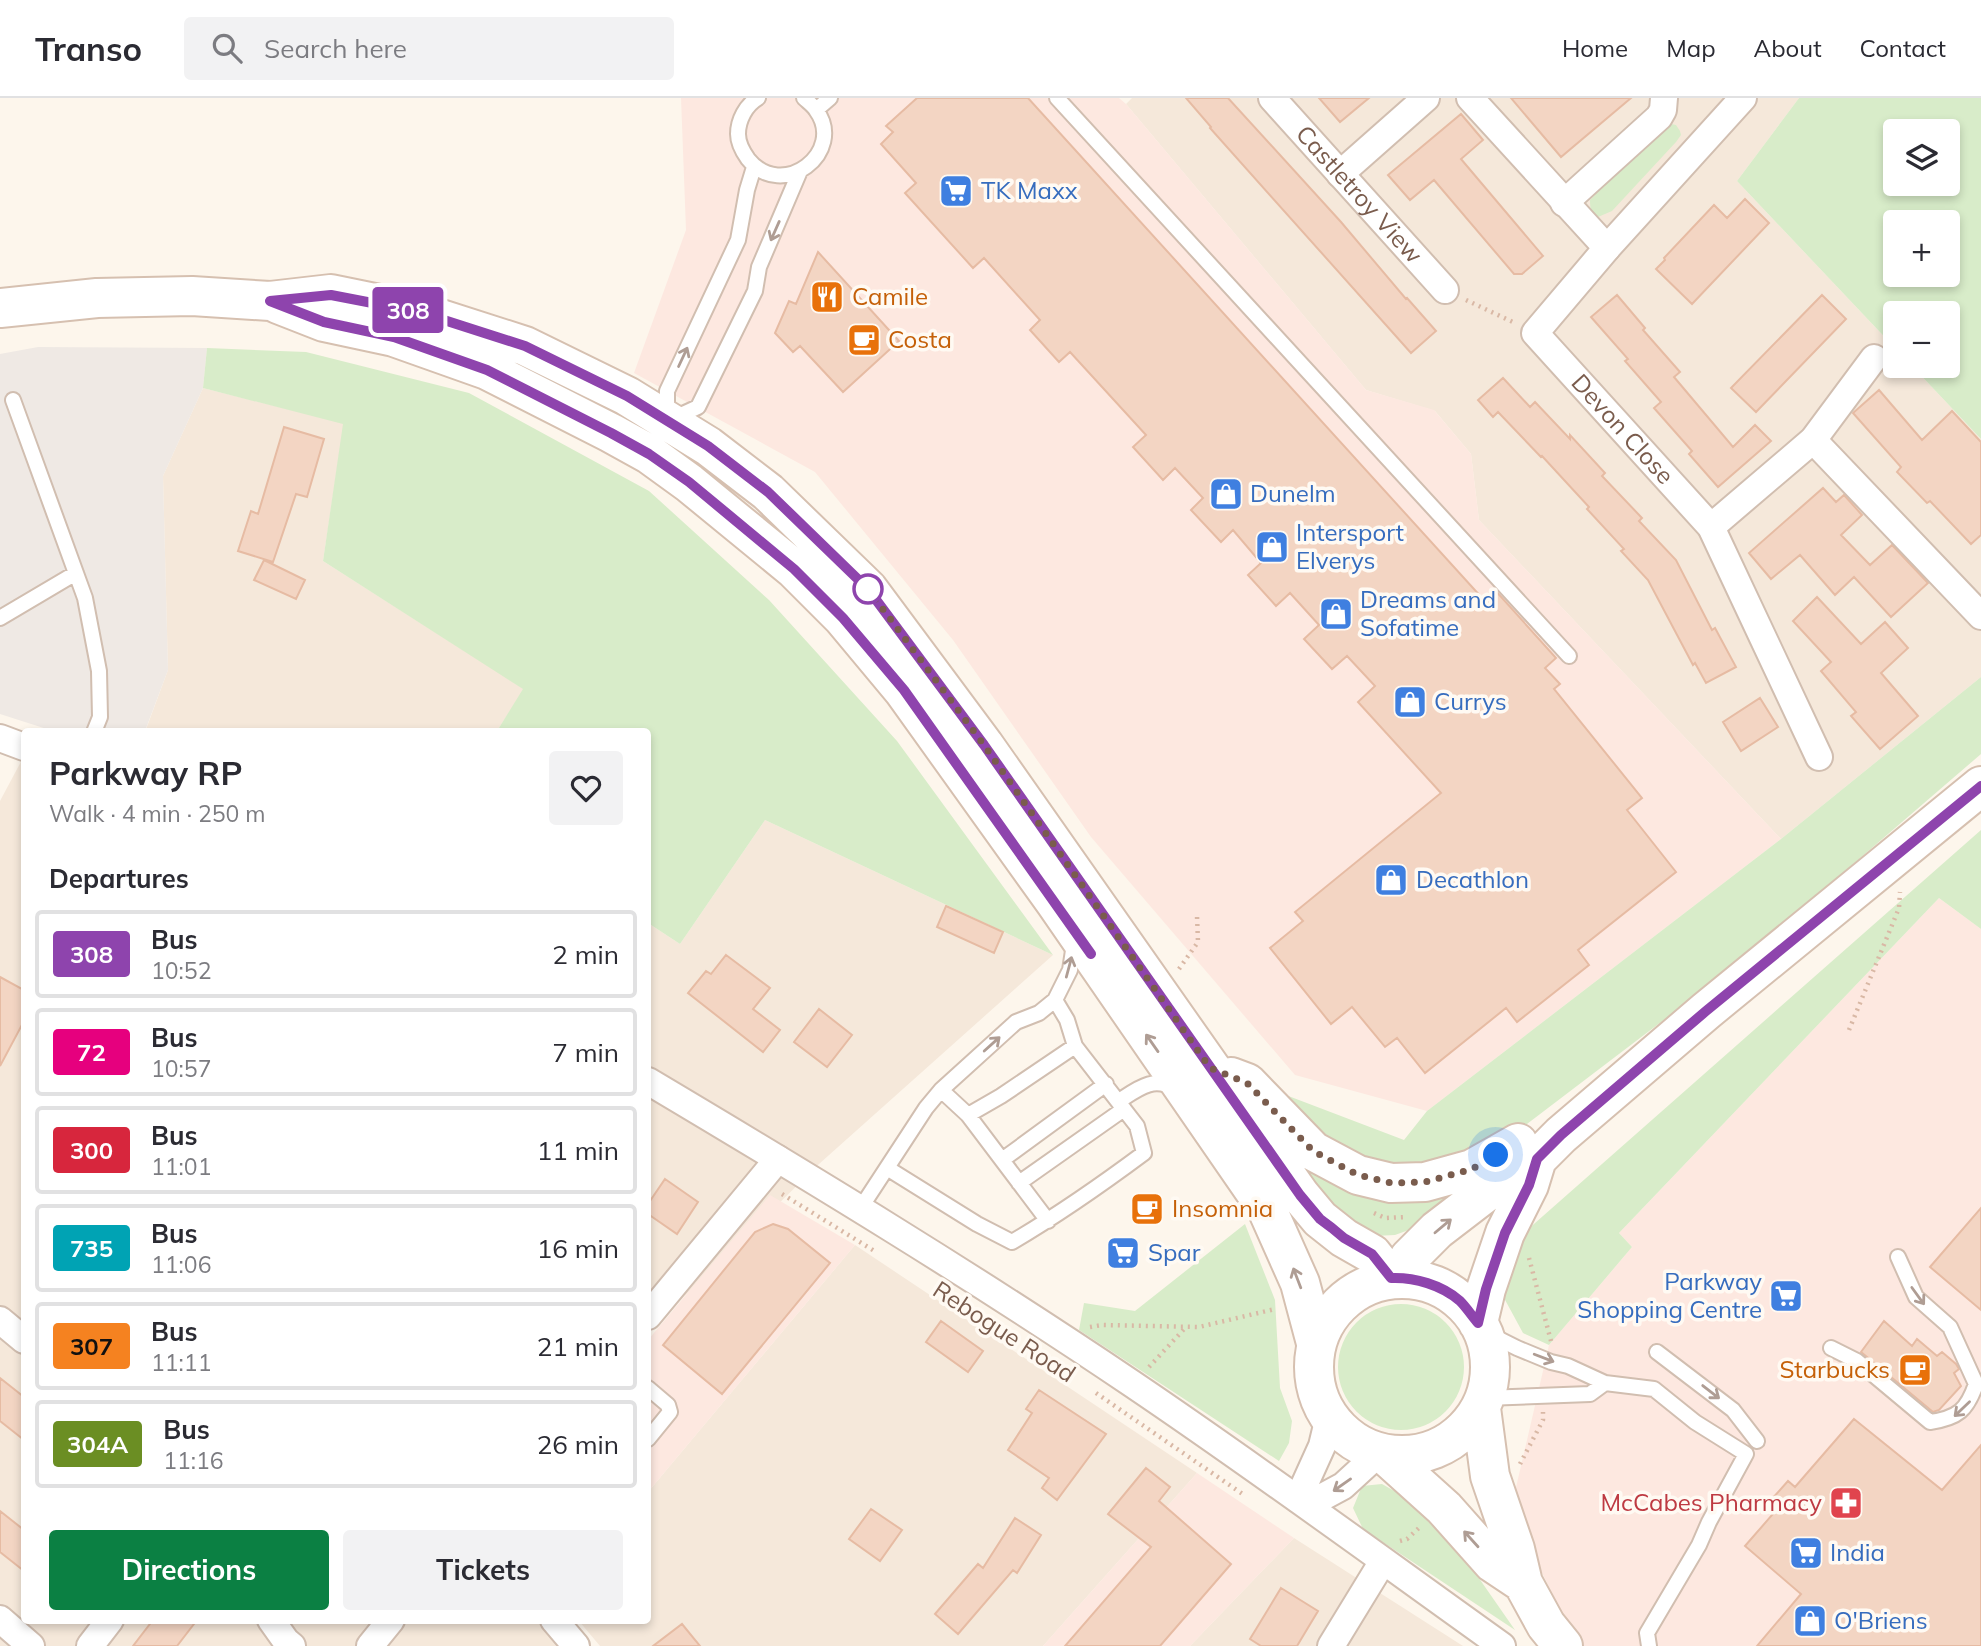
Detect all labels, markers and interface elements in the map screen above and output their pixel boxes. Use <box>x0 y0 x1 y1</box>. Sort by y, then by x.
search box <box>184 17 674 80</box>
text: Transo <box>35 28 142 69</box>
icon: search <box>208 29 246 67</box>
text: Search here <box>264 32 407 65</box>
text: Home <box>1562 33 1628 63</box>
text: Map <box>1666 33 1716 63</box>
text: About <box>1754 33 1822 63</box>
text: Contact <box>1860 33 1946 63</box>
street label: Castletroy View <box>1290 119 1430 269</box>
map controls <box>1883 119 1960 378</box>
button: layers <box>1883 119 1960 196</box>
supermarket icon: TK Maxx <box>937 172 975 210</box>
place label: TK Maxx <box>981 175 1078 205</box>
button: + <box>1883 210 1960 287</box>
one-way arrow <box>768 220 781 241</box>
restaurant icon: Camile <box>808 278 846 316</box>
place label: Camile <box>852 281 928 311</box>
line badge: 308 <box>368 287 448 333</box>
text: 308 <box>386 295 430 325</box>
button: − <box>1883 301 1960 378</box>
cafe icon: Costa <box>845 321 883 359</box>
place label: Costa <box>888 324 952 354</box>
one-way arrow <box>677 346 690 368</box>
street label: Devon Close <box>1566 367 1681 490</box>
shop icon: Dunelm <box>1207 475 1245 513</box>
place label: Dunelm <box>1250 478 1336 508</box>
place label: Intersport Elverys <box>1296 517 1404 575</box>
shop icon: Intersport Elverys <box>1253 528 1291 566</box>
unlabelled marker <box>853 574 883 604</box>
place label: Dreams and Sofatime <box>1360 584 1496 642</box>
shop icon: Dreams and Sofatime <box>1317 595 1355 633</box>
shop icon: Currys <box>1391 683 1429 721</box>
place label: Currys <box>1434 686 1507 716</box>
button: heart <box>549 751 623 825</box>
text: Parkway RP <box>49 752 242 793</box>
text: Walk · 4 min · 250 m <box>49 799 266 828</box>
shop icon: Decathlon <box>1372 861 1410 899</box>
text: Departures <box>49 862 189 895</box>
place label: Decathlon <box>1416 864 1529 894</box>
text: Bus <box>151 923 197 956</box>
text: 2 min <box>552 938 619 971</box>
text: 308 <box>70 939 113 969</box>
text: 10:52 <box>151 956 211 985</box>
one-way arrow <box>1063 956 1076 979</box>
text: Bus <box>151 1021 197 1054</box>
one-way arrow <box>1145 1034 1159 1053</box>
text: 7 min <box>552 1036 619 1069</box>
one-way arrow <box>983 1036 1001 1052</box>
text: 72 <box>77 1037 106 1067</box>
text: 10:57 <box>151 1054 211 1083</box>
text: Bus <box>151 1119 197 1152</box>
text: 11 min <box>537 1134 619 1167</box>
text: 300 <box>70 1135 113 1165</box>
your location <box>1478 1137 1513 1172</box>
text: 11:01 <box>151 1152 211 1181</box>
cafe icon: Insomnia <box>1128 1190 1166 1228</box>
place label: Insomnia <box>1172 1193 1273 1223</box>
text: Bus <box>151 1217 197 1250</box>
one-way arrow <box>1433 1218 1451 1234</box>
text: 16 min <box>537 1232 619 1265</box>
text: 735 <box>70 1233 113 1263</box>
supermarket icon: Spar <box>1104 1234 1142 1272</box>
place label: Spar <box>1148 1237 1201 1267</box>
text: 11:06 <box>151 1250 211 1279</box>
place label: Parkway Shopping Centre <box>1577 1266 1762 1324</box>
one-way arrow <box>1289 1267 1302 1289</box>
street label: Rebogue Road <box>928 1274 1081 1388</box>
supermarket icon: Parkway Shopping Centre <box>1767 1277 1805 1315</box>
one-way arrow <box>1911 1286 1926 1305</box>
text: Bus <box>151 1315 197 1348</box>
text: 21 min <box>537 1330 619 1363</box>
text: 307 <box>70 1331 113 1361</box>
text: 11:11 <box>151 1348 211 1377</box>
cafe icon: Starbucks <box>1896 1351 1934 1389</box>
one-way arrow <box>1532 1353 1554 1366</box>
place label: Starbucks <box>1779 1354 1890 1384</box>
one-way arrow <box>1701 1385 1719 1400</box>
one-way arrow <box>1953 1400 1970 1417</box>
text: Bus <box>163 1413 210 1446</box>
text: 26 min <box>537 1428 619 1461</box>
text: 304A <box>67 1429 128 1459</box>
text: 11:16 <box>163 1446 224 1475</box>
one-way arrow <box>1333 1478 1352 1492</box>
pharmacy icon: McCabes Pharmacy <box>1827 1484 1865 1522</box>
place label: McCabes Pharmacy <box>1600 1487 1822 1517</box>
button: Directions <box>49 1530 329 1610</box>
button: Tickets <box>343 1530 623 1610</box>
one-way arrow <box>1463 1531 1480 1548</box>
supermarket icon: India <box>1787 1534 1825 1572</box>
place label: India <box>1830 1537 1885 1567</box>
shop icon: O'Briens <box>1791 1602 1829 1640</box>
place label: O'Briens <box>1834 1605 1928 1635</box>

